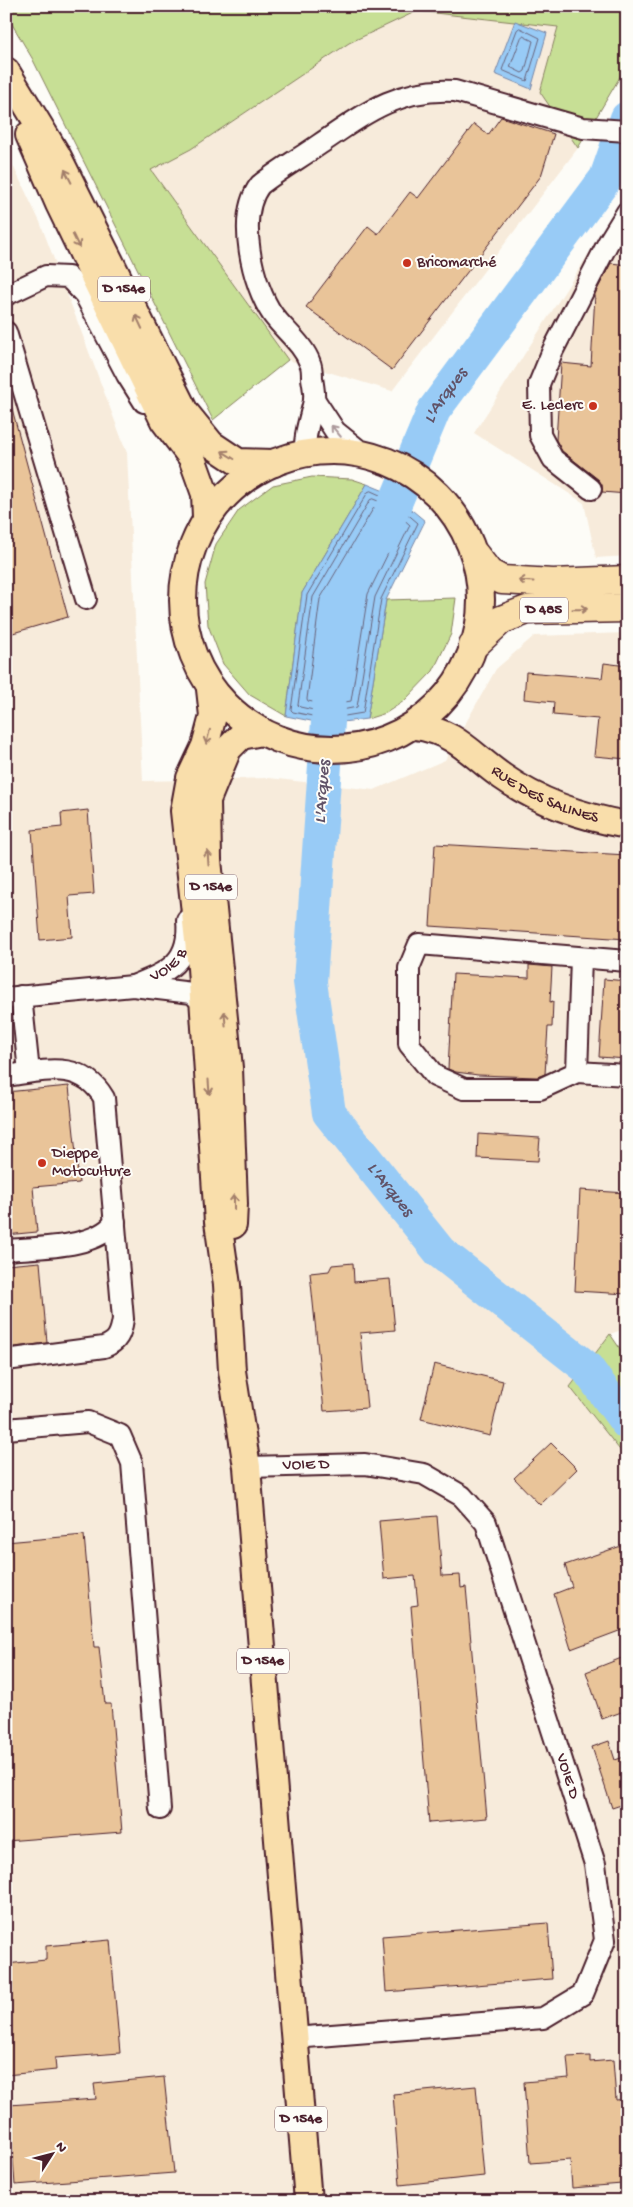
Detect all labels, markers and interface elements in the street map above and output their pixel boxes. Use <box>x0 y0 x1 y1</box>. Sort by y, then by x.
one-way arrow <box>63 169 72 184</box>
one-way arrow <box>71 233 81 248</box>
place label: Bricomarché <box>416 254 497 273</box>
marker: Bricomarché <box>401 257 413 269</box>
road number: D 154e <box>98 276 150 302</box>
one-way arrow <box>134 315 144 330</box>
water label: L'Arques <box>419 362 474 427</box>
place label: E. Leclerc <box>522 397 584 416</box>
marker: E. Leclerc <box>587 400 599 412</box>
one-way arrow <box>331 424 342 437</box>
one-way arrow <box>221 450 235 460</box>
one-way arrow <box>518 577 534 586</box>
road number: D 485 <box>520 598 568 622</box>
one-way arrow <box>572 604 588 614</box>
one-way arrow <box>202 728 212 744</box>
water label: L'Arques <box>310 757 336 824</box>
street label: RUE DES SALINES <box>487 762 601 828</box>
one-way arrow <box>204 850 213 866</box>
road number: D 154e <box>185 874 237 900</box>
street label: VOIE B <box>146 945 193 987</box>
one-way arrow <box>220 1011 229 1027</box>
one-way arrow <box>204 1079 213 1095</box>
place label: Dieppe Motoculture <box>51 1145 131 1182</box>
marker: Dieppe Motoculture <box>36 1157 48 1169</box>
water label: L'Arques <box>362 1158 420 1223</box>
one-way arrow <box>229 1194 239 1210</box>
street label: VOIE D <box>281 1455 330 1476</box>
road number: D 154e <box>237 1648 289 1674</box>
street label: VOIE D <box>551 1750 583 1802</box>
road number: D 154e <box>275 2106 327 2132</box>
north arrow <box>28 2130 78 2180</box>
text: N <box>51 2139 70 2157</box>

